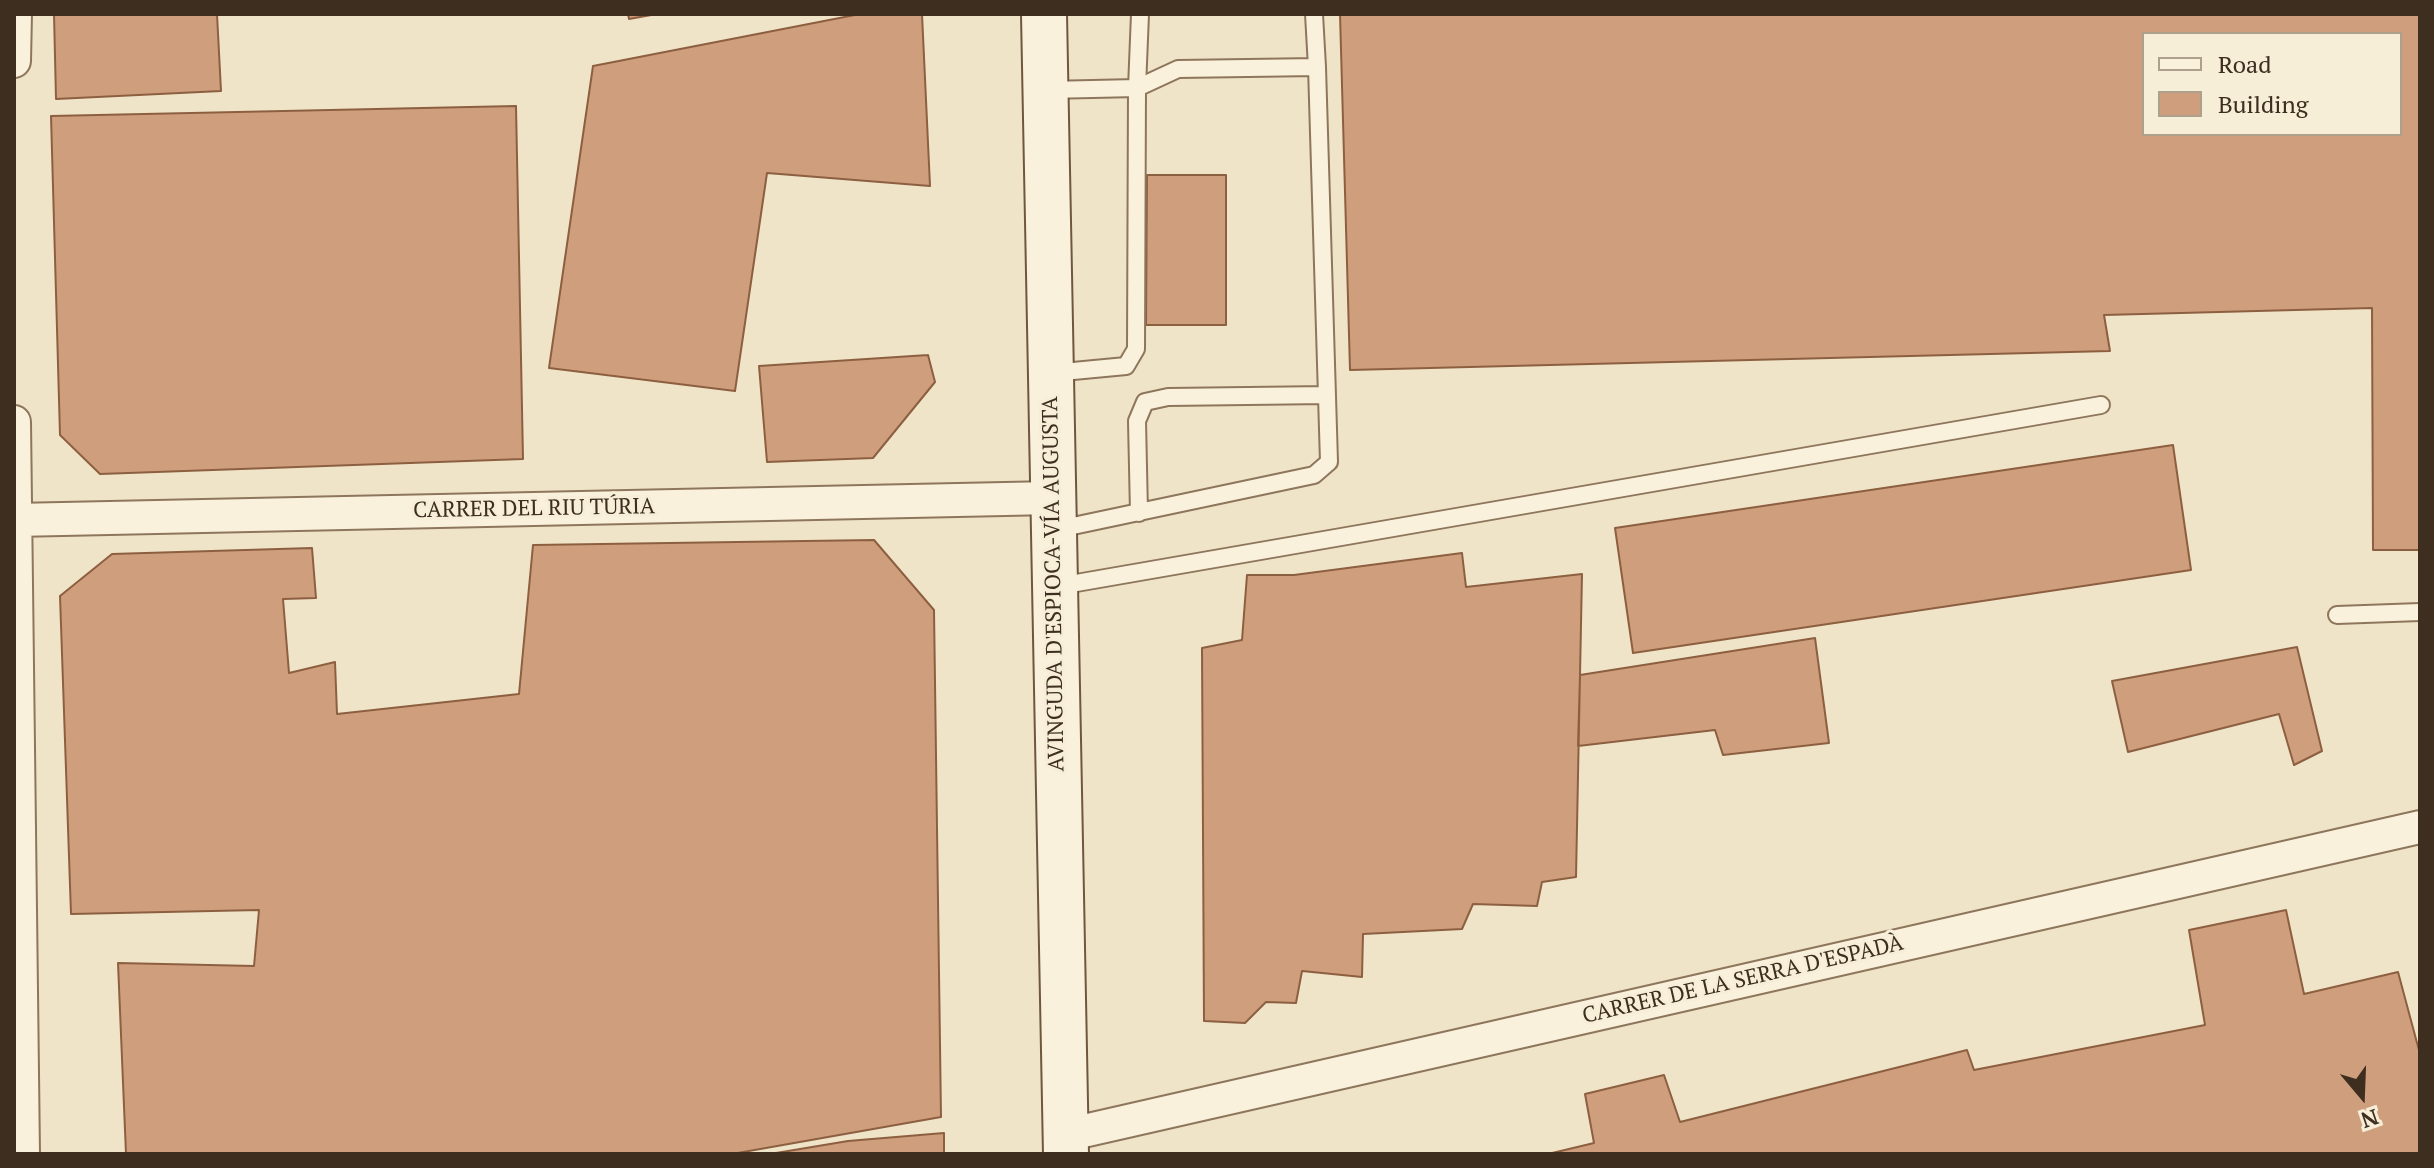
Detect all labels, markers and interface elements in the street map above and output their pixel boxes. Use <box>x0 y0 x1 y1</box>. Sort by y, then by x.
legend <box>2142 32 2402 136</box>
text: Road <box>2218 48 2272 80</box>
text: Building <box>2218 88 2308 120</box>
street label: AVINGUDA D'ESPIOCA-VÍA AUGUSTA <box>1038 396 1070 772</box>
street label: CARRER DEL RIU TÚRIA <box>413 494 655 524</box>
street label: CARRER DE LA SERRA D'ESPADÀ <box>1580 930 1906 1030</box>
north arrow <box>2322 1056 2402 1136</box>
text: N <box>2357 1103 2383 1136</box>

